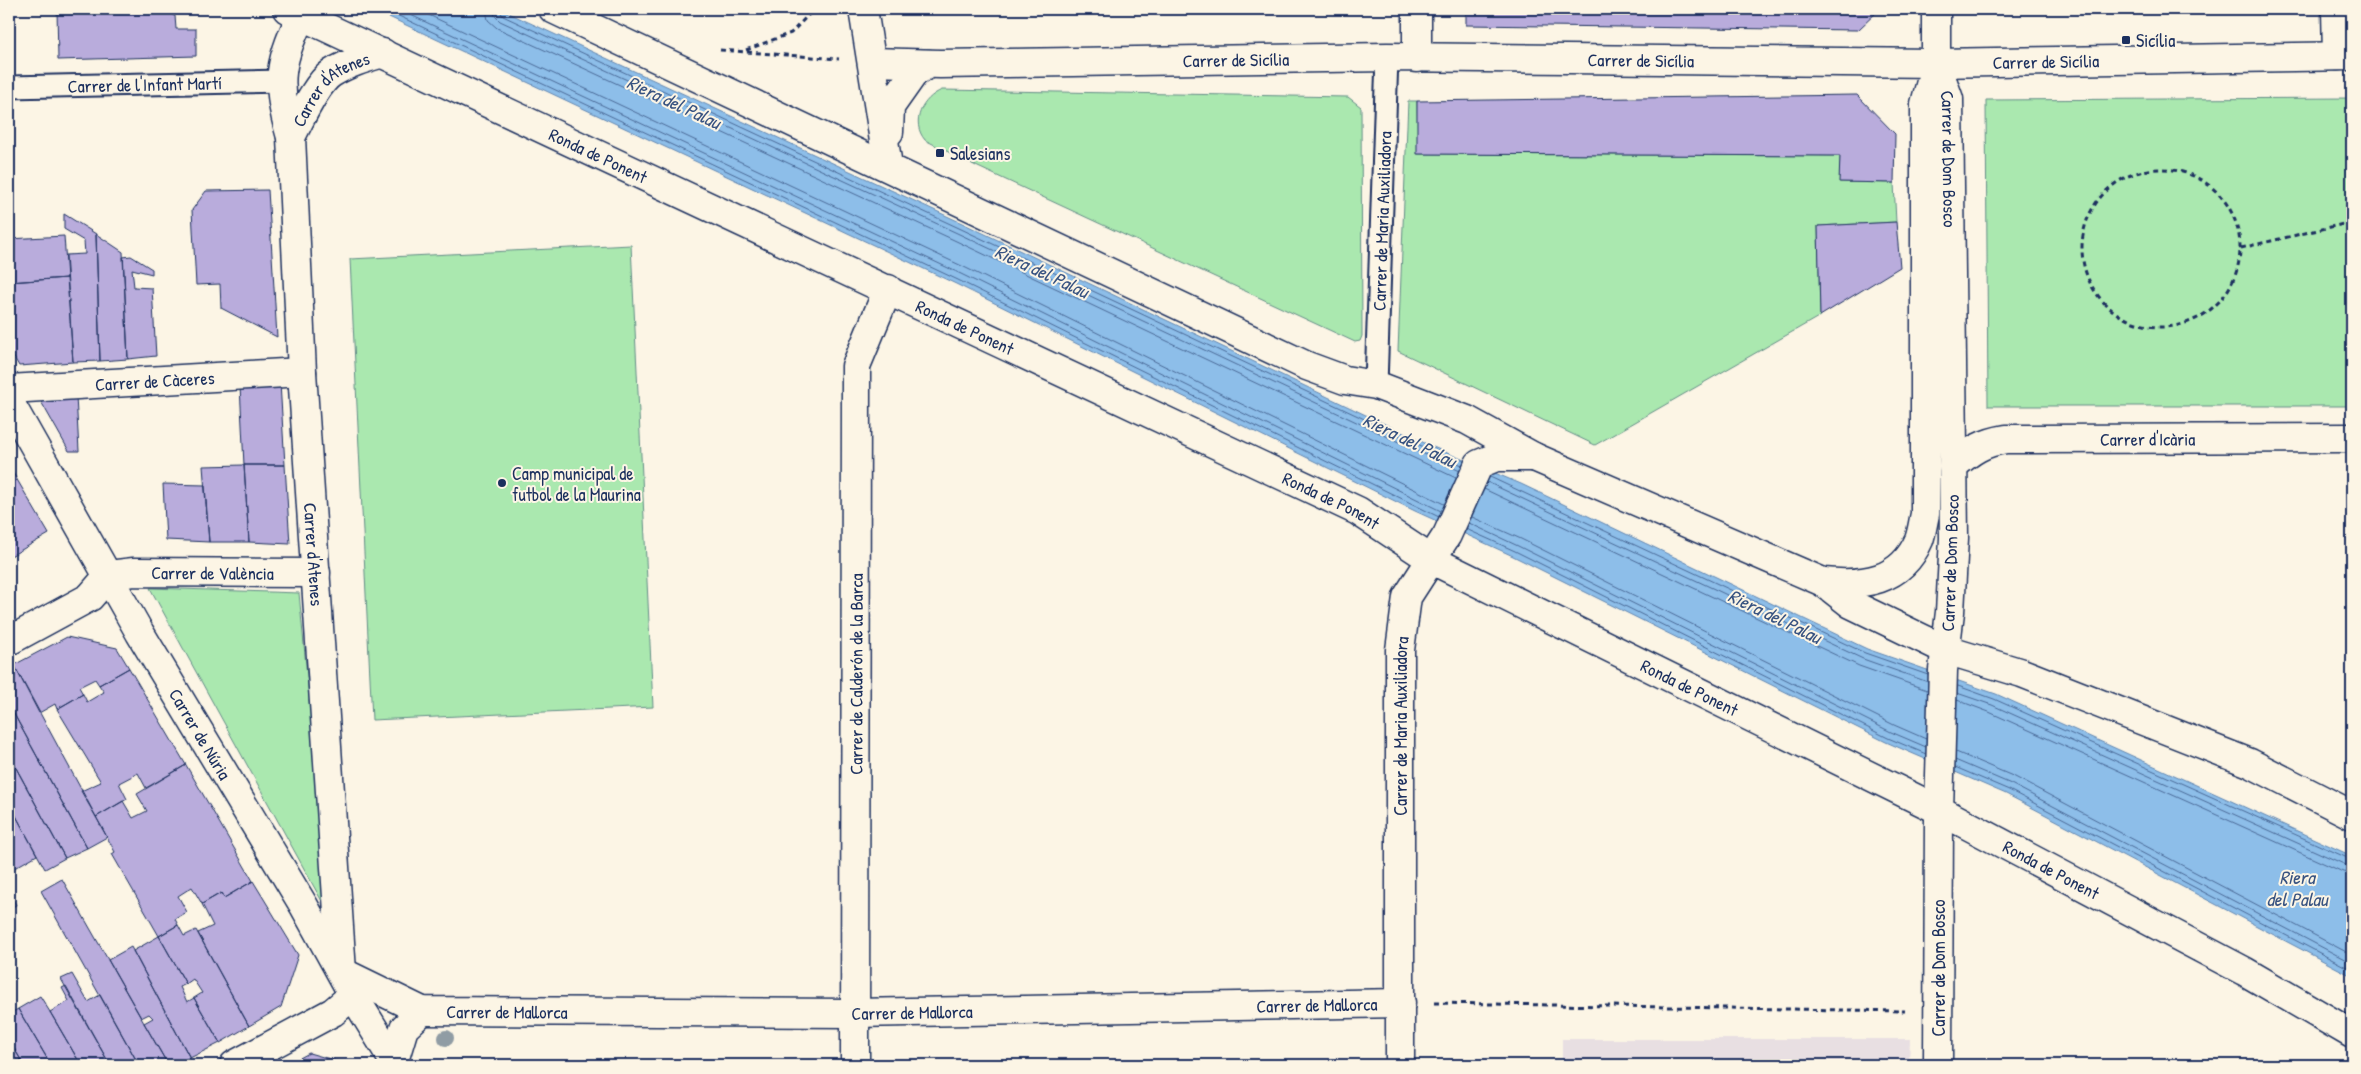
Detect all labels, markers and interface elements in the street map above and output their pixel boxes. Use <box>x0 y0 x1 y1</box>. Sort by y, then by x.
place label: Sicília <box>2136 28 2175 53</box>
marker: Sicília <box>2120 34 2132 46</box>
street label: Carrer d'Atenes <box>286 45 373 131</box>
street label: Carrer de Sicília <box>1182 46 1289 73</box>
street label: Carrer de Sicília <box>1587 47 1694 73</box>
street label: Carrer de Sicília <box>1992 48 2099 75</box>
water label: Riera del Palau <box>623 69 726 136</box>
street label: Carrer de l'Infant Martí <box>67 70 222 98</box>
street label: Carrer de Dom Bosco <box>1934 86 1963 227</box>
street label: Ronda de Ponent <box>545 121 652 189</box>
street label: Carrer de Maria Auxiliadora <box>1366 131 1397 311</box>
place label: Salesians <box>950 141 1010 166</box>
marker: Salesians <box>934 147 946 159</box>
water label: Riera del Palau <box>991 238 1094 305</box>
street label: Ronda de Ponent <box>912 293 1019 361</box>
street label: Carrer de Càceres <box>94 365 215 396</box>
water label: Riera del Palau <box>1359 406 1462 474</box>
street label: Carrer d'Icària <box>2100 426 2195 451</box>
place label: Camp municipal de futbol de la Maurina <box>512 461 641 507</box>
street label: Ronda de Ponent <box>1279 465 1386 535</box>
marker: Camp municipal de futbol de la Maurina <box>496 477 508 489</box>
street label: Carrer de Dom Bosco <box>1935 494 1965 632</box>
street label: Carrer d'Atenes <box>298 502 330 607</box>
street label: Carrer de València <box>151 560 274 585</box>
street label: Carrer de Calderón de la Barca <box>843 573 868 775</box>
water label: Riera del Palau <box>1724 582 1827 650</box>
street label: Carrer de Maria Auxiliadora <box>1388 635 1414 816</box>
street label: Ronda de Ponent <box>1637 653 1743 722</box>
street label: Carrer de Núria <box>164 684 238 784</box>
street label: Ronda de Ponent <box>1999 834 2105 905</box>
water label: Riera del Palau <box>2266 864 2329 912</box>
street label: Carrer de Dom Bosco <box>1926 899 1951 1037</box>
street label: Carrer de Mallorca <box>1256 991 1378 1018</box>
street label: Carrer de Mallorca <box>851 998 973 1026</box>
street label: Carrer de Mallorca <box>446 999 568 1024</box>

